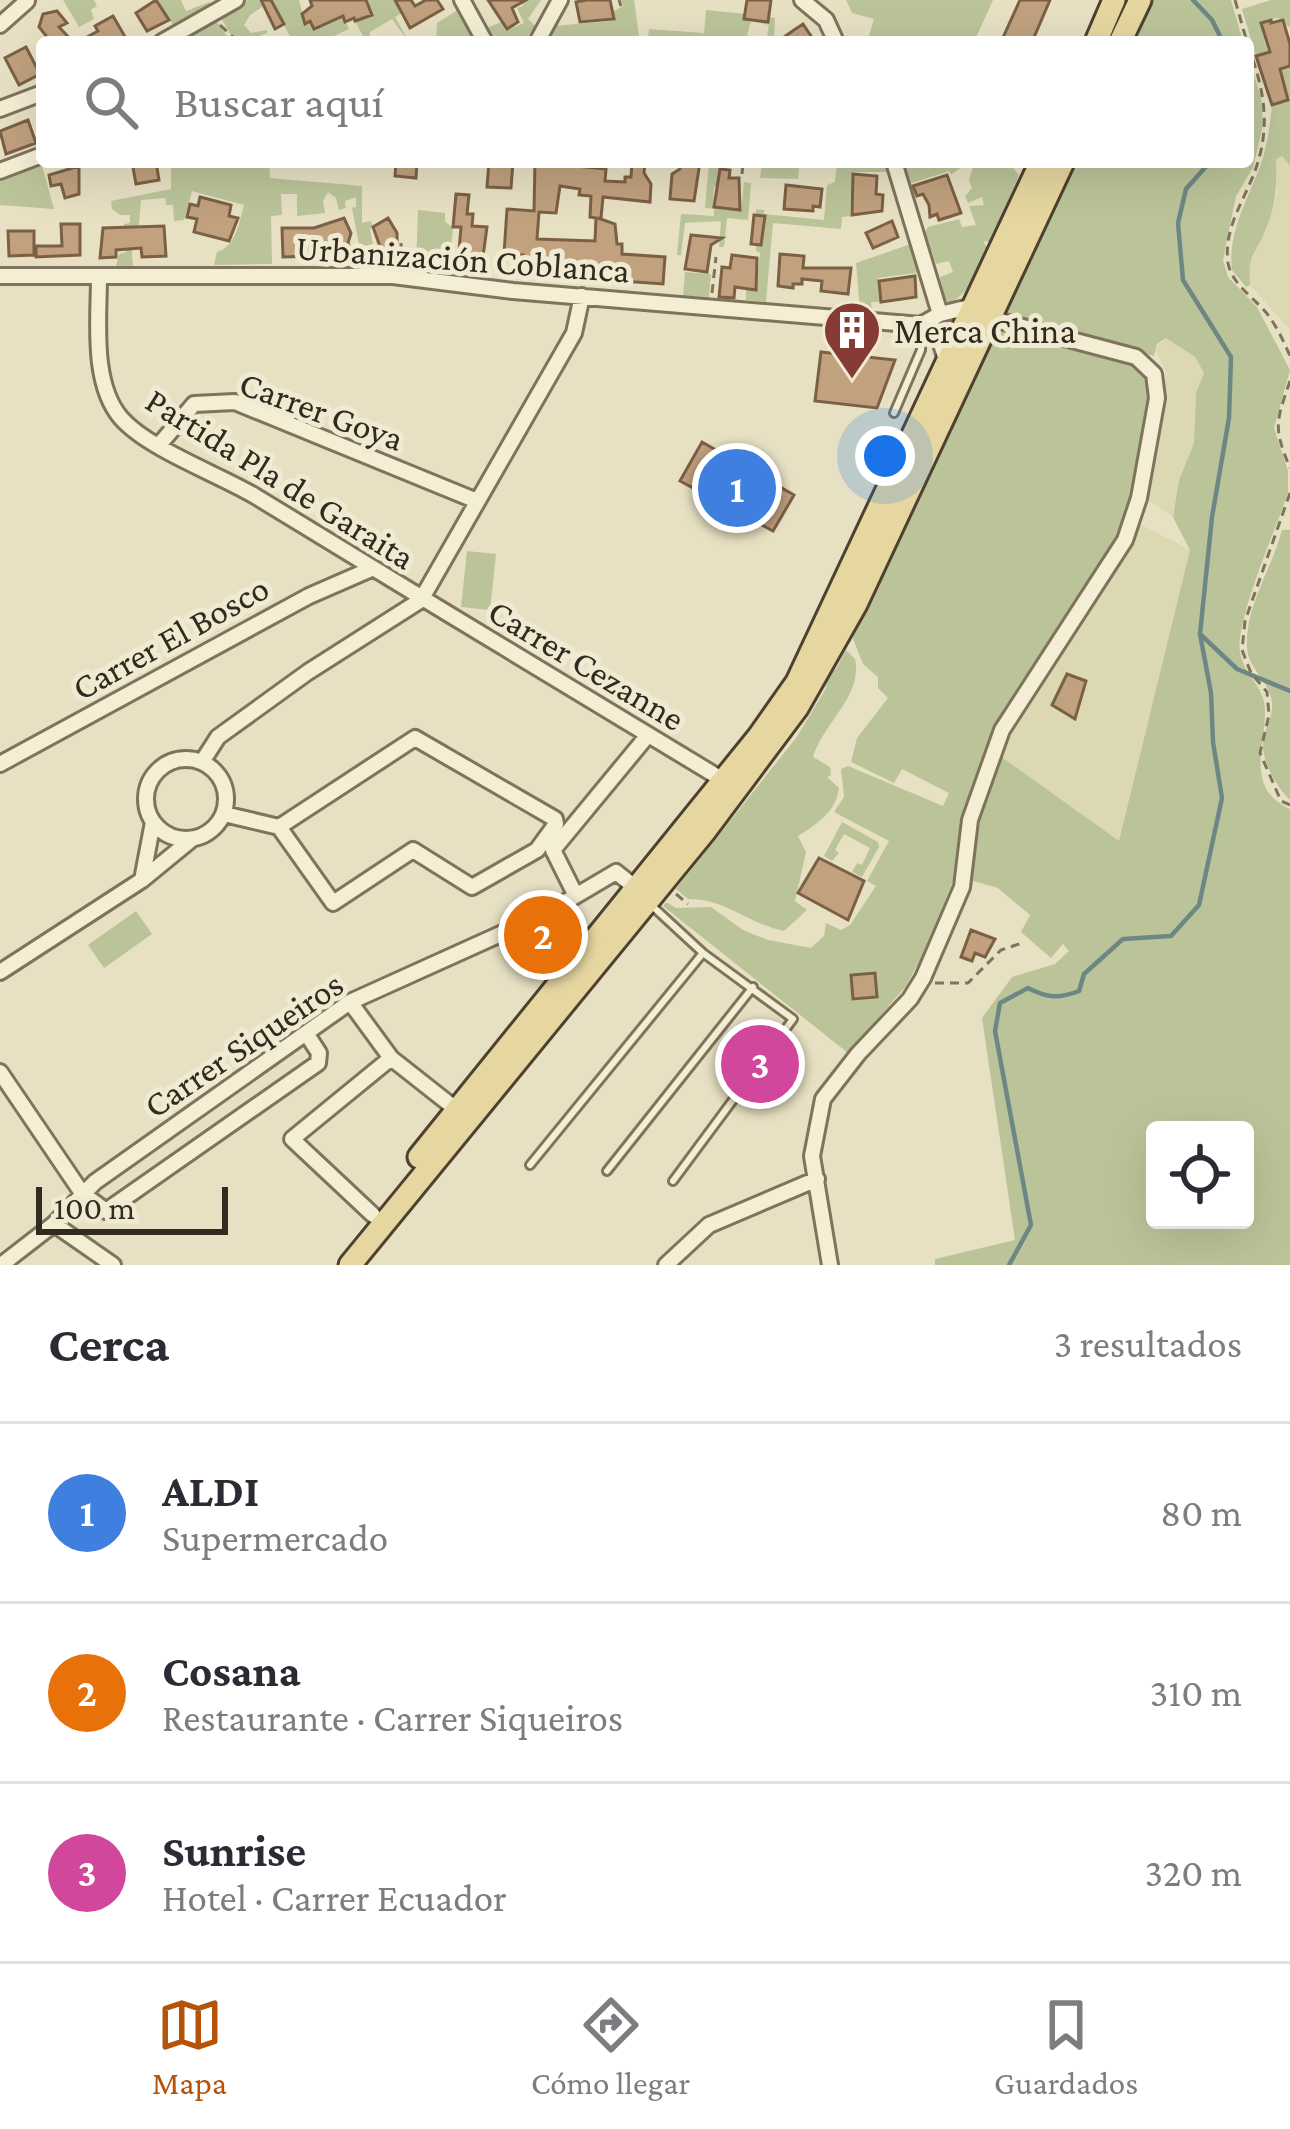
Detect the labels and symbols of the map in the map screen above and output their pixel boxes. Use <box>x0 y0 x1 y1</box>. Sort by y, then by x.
street label: Urbanización Coblanca <box>295 227 631 291</box>
building icon: Merca China <box>821 299 883 381</box>
place label: Merca China <box>894 311 1076 351</box>
street label: Carrer Goya <box>234 363 409 459</box>
street label: Partida Pla de Garaita <box>139 380 422 578</box>
your location <box>855 426 915 486</box>
pin: 1 <box>698 443 776 533</box>
street label: Carrer El Bosco <box>65 568 276 708</box>
street label: Carrer Cezanne <box>481 591 692 739</box>
pin: 2 <box>504 890 582 980</box>
street label: Carrer Siqueiros <box>137 964 350 1126</box>
pin: 3 <box>721 1019 799 1109</box>
scale bar <box>36 1181 228 1234</box>

